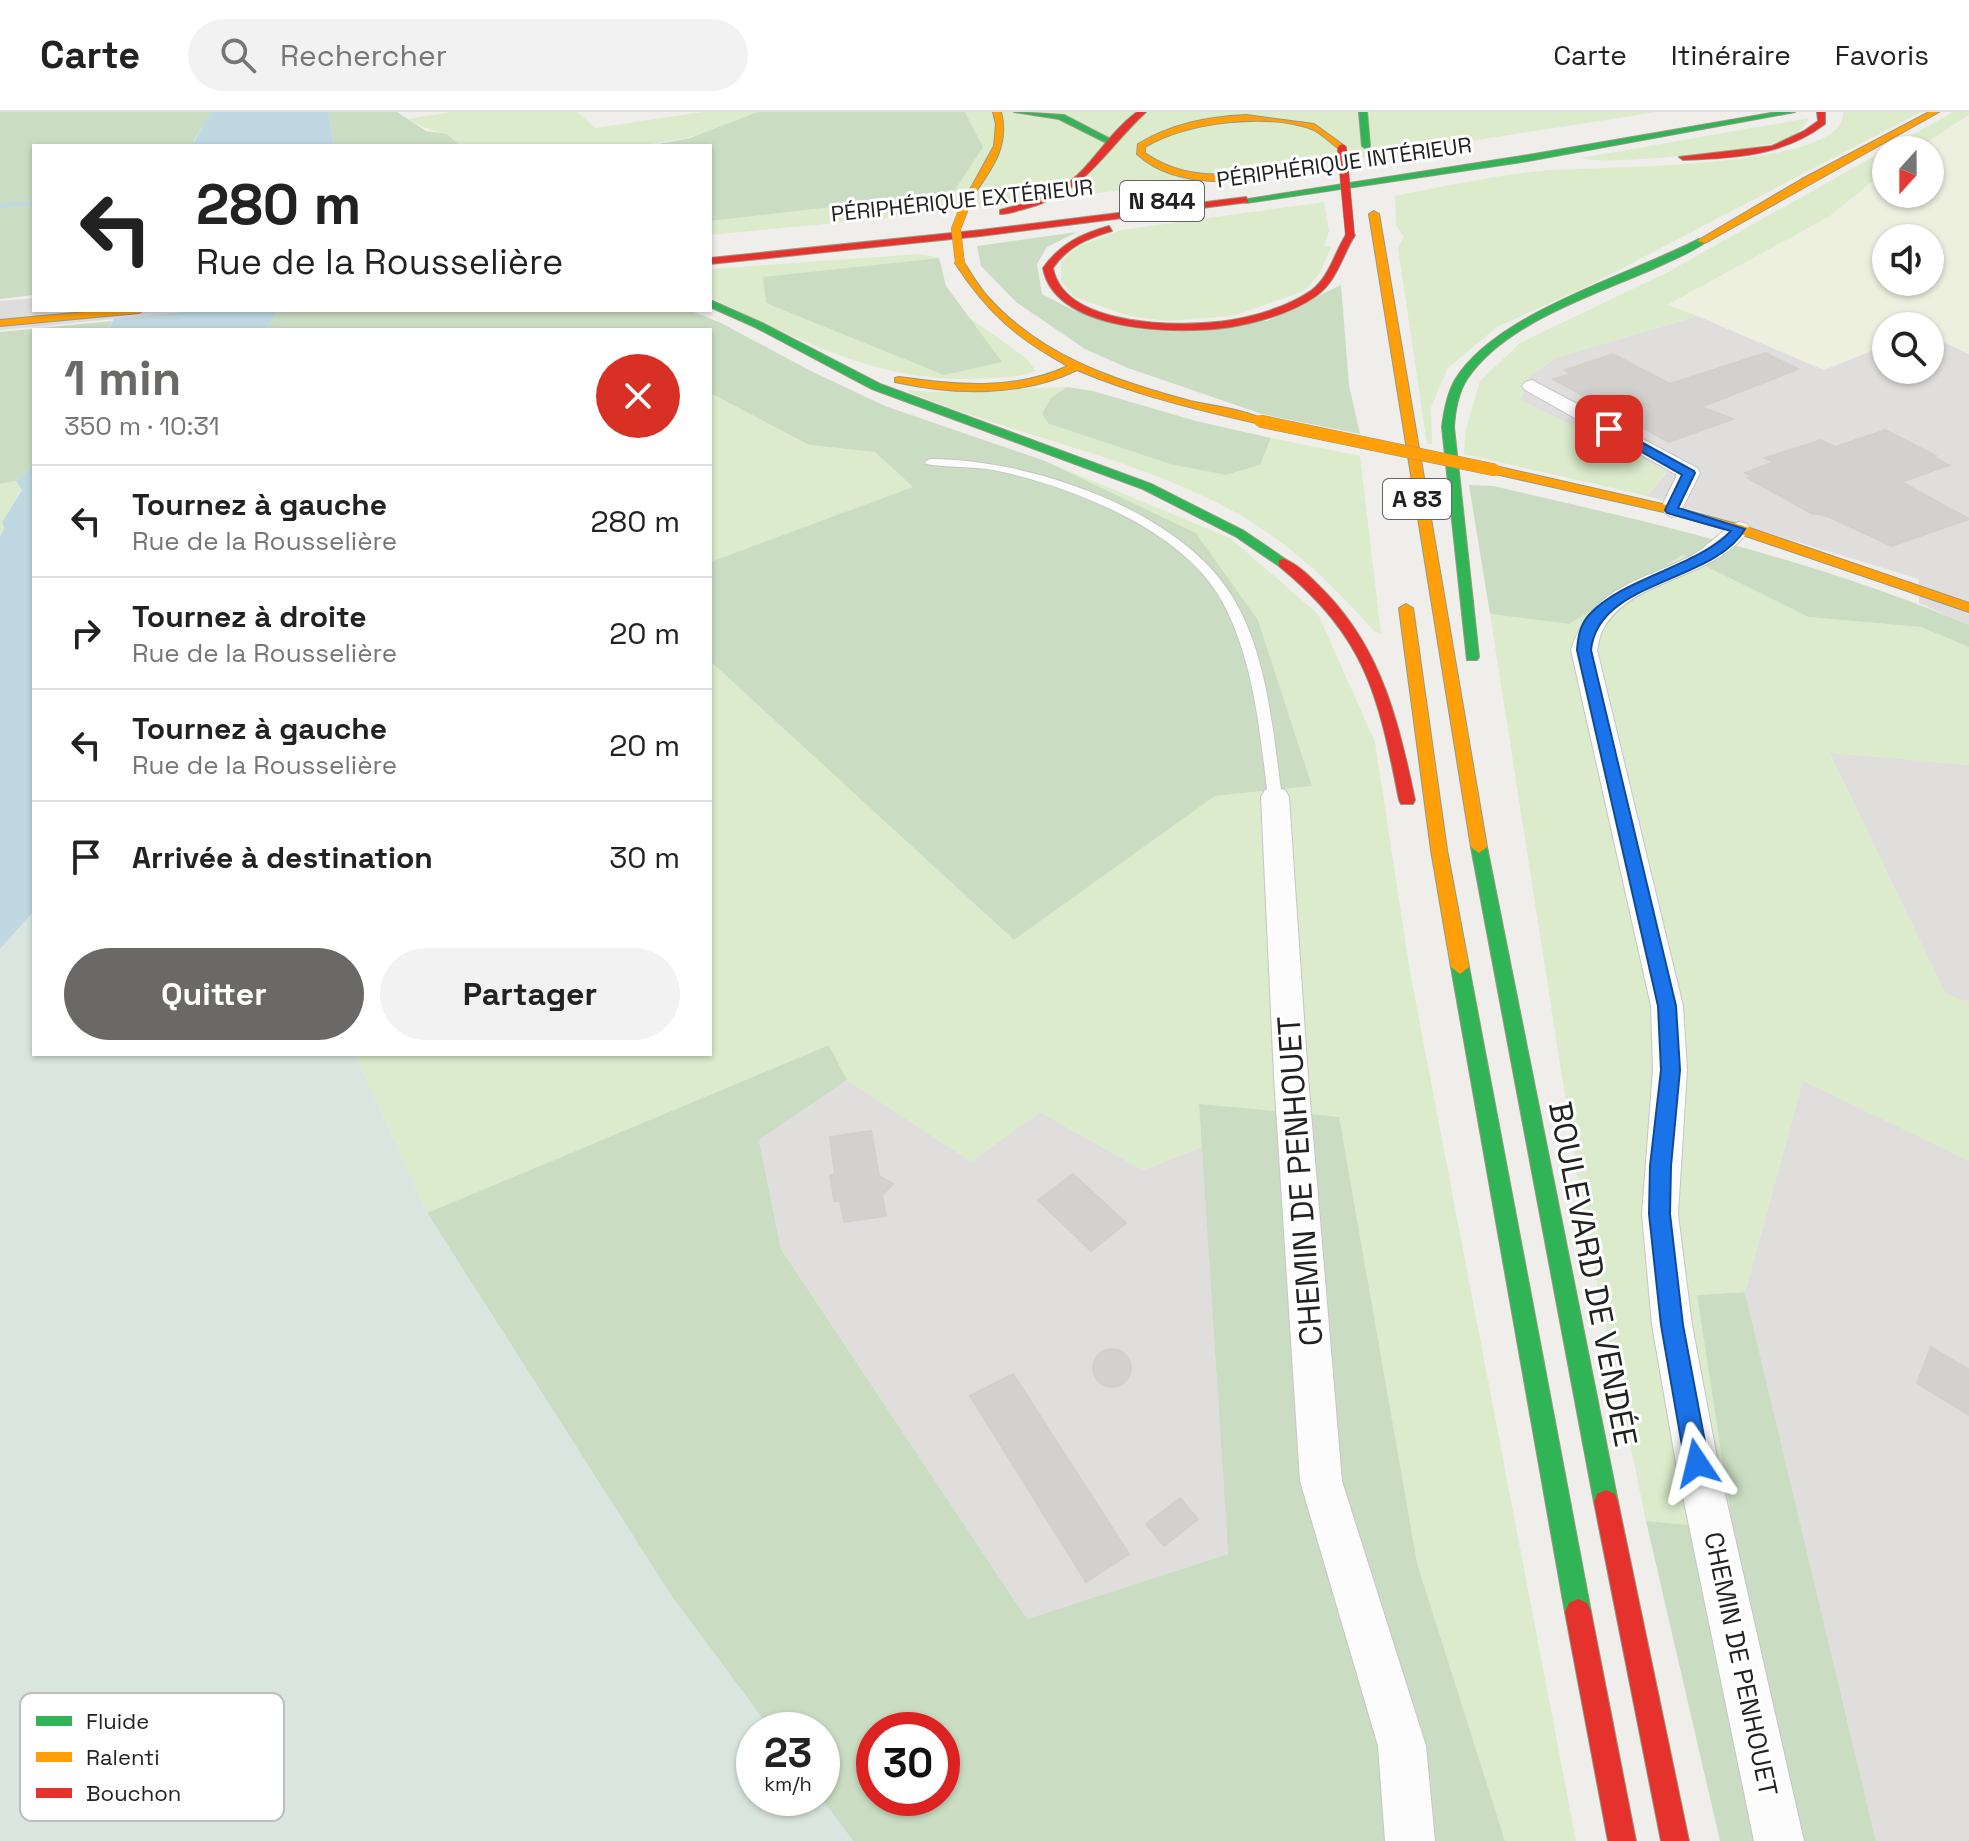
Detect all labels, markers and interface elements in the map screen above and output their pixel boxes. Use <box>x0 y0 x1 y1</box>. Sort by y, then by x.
search box <box>188 19 748 91</box>
text: Carte <box>40 31 140 79</box>
icon: search <box>216 33 260 77</box>
text: Rechercher <box>280 36 447 75</box>
text: Carte <box>1553 37 1627 73</box>
text: Itinéraire <box>1671 37 1791 73</box>
text: Favoris <box>1835 37 1929 73</box>
street label: PÉRIPHÉRIQUE INTÉRIEUR <box>1215 130 1473 194</box>
north arrow <box>1872 136 1944 208</box>
map controls <box>1872 136 1944 384</box>
text: 280 m <box>196 169 361 240</box>
street label: PÉRIPHÉRIQUE EXTÉRIEUR <box>830 172 1094 228</box>
icon: left <box>64 176 168 280</box>
road number: N 844 <box>1120 181 1204 221</box>
button: sound <box>1872 224 1944 296</box>
text: Rue de la Rousselière <box>196 239 563 285</box>
button: search <box>1872 312 1944 384</box>
text: 1 min <box>64 348 181 409</box>
button: close <box>596 354 680 438</box>
pin <box>1575 395 1643 463</box>
icon: arrive <box>1587 407 1631 451</box>
text: 350 m · 10:31 <box>64 409 220 443</box>
road number: A 83 <box>1383 479 1451 519</box>
text: Tournez à gauche <box>132 485 387 524</box>
icon: left <box>64 499 108 543</box>
text: 280 m <box>590 502 680 541</box>
text: Rue de la Rousselière <box>132 524 397 558</box>
text: Tournez à droite <box>132 597 366 636</box>
icon: right <box>64 611 108 655</box>
text: 20 m <box>609 614 680 653</box>
text: Rue de la Rousselière <box>132 636 397 670</box>
text: Tournez à gauche <box>132 709 387 748</box>
icon: left <box>64 723 108 767</box>
text: 20 m <box>609 726 680 765</box>
text: Rue de la Rousselière <box>132 748 397 782</box>
icon: arrive <box>64 835 108 879</box>
text: Arrivée à destination <box>132 838 433 877</box>
text: 30 m <box>609 838 680 877</box>
button: Quitter <box>64 948 364 1040</box>
button: Partager <box>380 948 680 1040</box>
street label: CHEMIN DE PENHOUET <box>1269 1015 1331 1347</box>
street label: BOULEVARD DE VENDÉE <box>1540 1098 1646 1450</box>
position arrow <box>1655 1421 1739 1505</box>
street label: CHEMIN DE PENHOUET <box>1696 1529 1786 1799</box>
legend <box>20 1693 284 1821</box>
text: Fluide <box>86 1707 149 1735</box>
speed limit sign: 30 <box>856 1712 960 1816</box>
text: 23 <box>764 1728 812 1779</box>
text: Ralenti <box>86 1743 160 1771</box>
text: km/h <box>764 1771 812 1797</box>
text: Bouchon <box>86 1779 181 1807</box>

